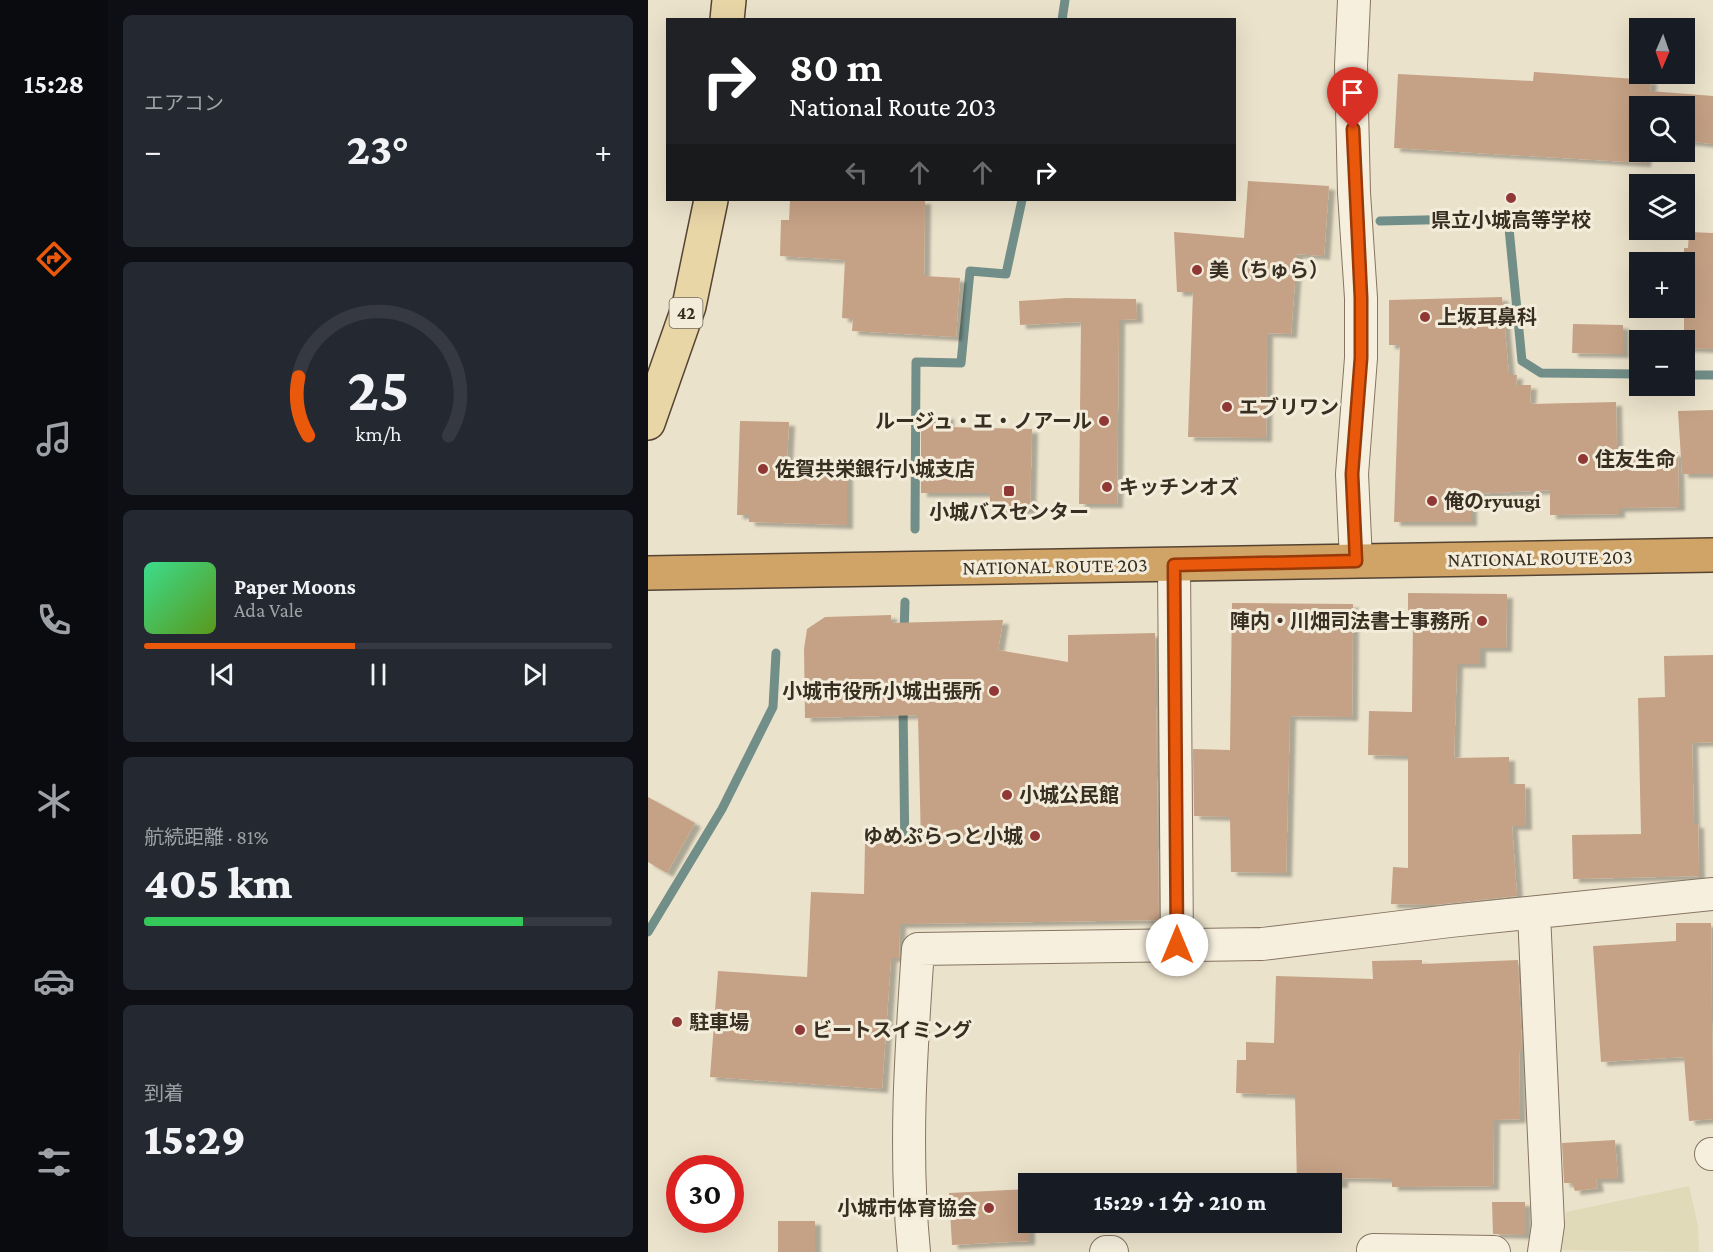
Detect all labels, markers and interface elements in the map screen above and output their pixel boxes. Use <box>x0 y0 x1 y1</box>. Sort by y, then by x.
north arrow <box>1629 18 1695 84</box>
map controls <box>1629 18 1695 396</box>
icon: right <box>690 42 768 120</box>
text: 80 m <box>789 43 883 90</box>
pin <box>1327 67 1378 129</box>
text: 15:28 <box>24 69 84 99</box>
icon: arrive <box>1336 76 1369 109</box>
text: エアコン <box>144 92 224 114</box>
text: National Route 203 <box>789 92 996 122</box>
button: search <box>1629 96 1695 162</box>
text: 23° <box>347 124 409 174</box>
text: − <box>144 132 161 169</box>
text: + <box>595 132 612 169</box>
icon: left <box>840 156 873 189</box>
icon: ahead <box>903 156 936 189</box>
icon: ahead <box>966 156 999 189</box>
icon: right <box>1029 156 1062 189</box>
button: layers <box>1629 174 1695 240</box>
marker: 県立小城高等学校 <box>1504 191 1518 205</box>
place label: 県立小城高等学校 <box>1431 209 1591 231</box>
icon: directions <box>33 238 75 280</box>
button: + <box>1629 252 1695 318</box>
place label: 美（ちゅら） <box>1209 259 1329 281</box>
marker: 美（ちゅら） <box>1190 263 1204 277</box>
road number: 42 <box>670 298 702 328</box>
place label: 上坂耳鼻科 <box>1437 306 1537 328</box>
marker: 上坂耳鼻科 <box>1418 310 1432 324</box>
button: − <box>1629 330 1695 396</box>
text: 25 <box>347 354 409 423</box>
place label: エブリワン <box>1239 396 1339 418</box>
marker: エブリワン <box>1220 400 1234 414</box>
place label: ルージュ・エ・ノアール <box>875 410 1092 432</box>
marker: ルージュ・エ・ノアール <box>1097 414 1111 428</box>
icon: music <box>33 418 75 460</box>
text: km/h <box>355 422 402 446</box>
place label: 住友生命 <box>1595 448 1676 470</box>
marker: 住友生命 <box>1576 452 1590 466</box>
place label: 佐賀共栄銀行小城支店 <box>775 458 975 480</box>
marker: 佐賀共栄銀行小城支店 <box>756 462 770 476</box>
place label: キッチンオズ <box>1119 476 1239 498</box>
marker: キッチンオズ <box>1100 480 1114 494</box>
marker: 小城バスセンター <box>1002 484 1016 498</box>
place label: 俺のryuugi <box>1444 490 1541 512</box>
marker: 俺のryuugi <box>1425 494 1439 508</box>
place label: 小城バスセンター <box>929 501 1089 523</box>
street label: NATIONAL ROUTE 203 <box>1447 545 1633 571</box>
street label: NATIONAL ROUTE 203 <box>962 553 1148 579</box>
text: Paper Moons <box>234 574 356 599</box>
icon: phone <box>33 599 75 641</box>
text: Ada Vale <box>234 599 303 621</box>
place label: 陣内・川畑司法書士事務所 <box>1230 610 1470 632</box>
marker: 陣内・川畑司法書士事務所 <box>1475 614 1489 628</box>
icon: previous <box>206 658 239 691</box>
icon: pause <box>362 658 395 691</box>
icon: next <box>518 658 551 691</box>
place label: 小城市役所小城出張所 <box>782 680 982 702</box>
marker: 小城市役所小城出張所 <box>987 684 1001 698</box>
icon: climate <box>33 780 75 822</box>
place label: 小城公民館 <box>1019 784 1119 806</box>
marker: 小城公民館 <box>1000 788 1014 802</box>
place label: ゆめぷらっと小城 <box>863 825 1023 847</box>
text: 航続距離 · 81% <box>144 826 268 848</box>
marker: ゆめぷらっと小城 <box>1028 829 1042 843</box>
text: 405 km <box>144 858 292 908</box>
position arrow <box>1145 913 1209 977</box>
icon: car <box>33 960 75 1002</box>
place label: 駐車場 <box>689 1011 749 1033</box>
marker: 駐車場 <box>670 1015 684 1029</box>
place label: ビートスイミング <box>812 1019 972 1041</box>
marker: ビートスイミング <box>793 1023 807 1037</box>
text: 到着 <box>144 1082 184 1104</box>
text: 15:29 <box>144 1114 246 1164</box>
icon: filters <box>33 1141 75 1183</box>
speed limit sign: 30 <box>666 1155 744 1233</box>
text: 15:29 · 1 分 · 210 m <box>1094 1190 1266 1215</box>
place label: 小城市体育協会 <box>837 1197 977 1219</box>
marker: 小城市体育協会 <box>982 1201 996 1215</box>

